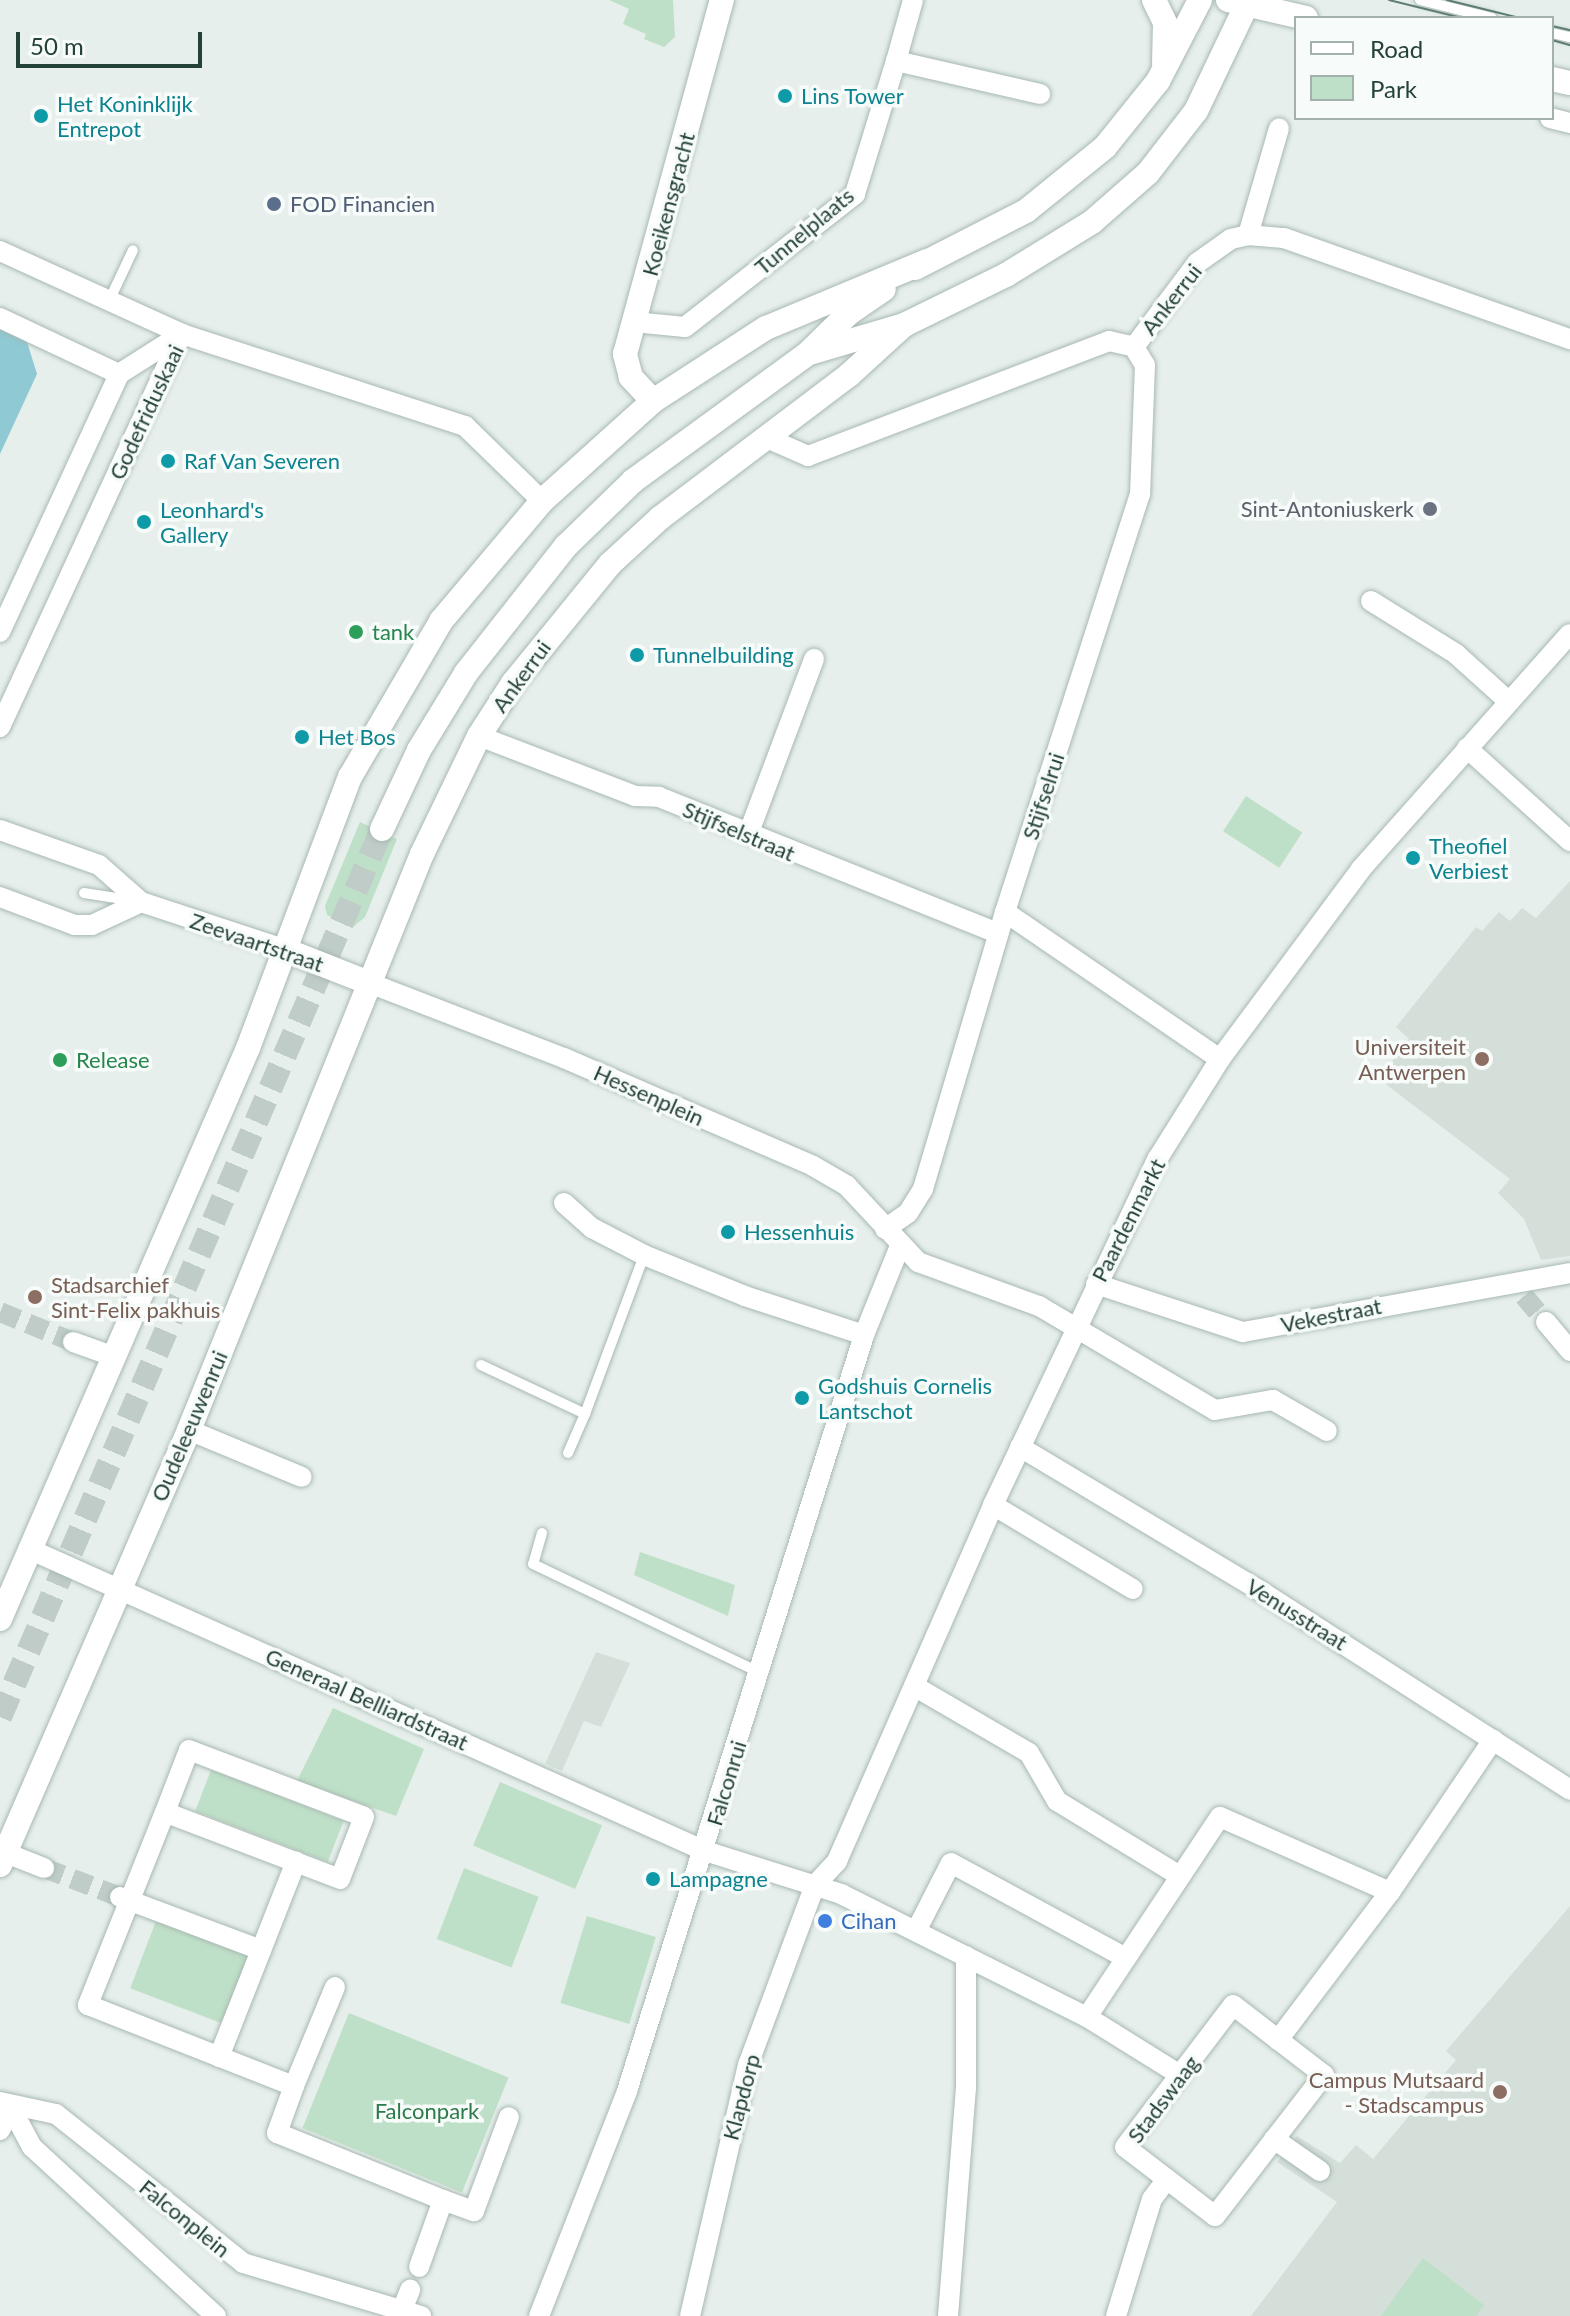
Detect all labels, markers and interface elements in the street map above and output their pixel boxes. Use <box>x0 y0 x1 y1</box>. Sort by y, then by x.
scale bar <box>20 16 206 66</box>
legend <box>1294 16 1554 120</box>
text: 50 m <box>30 31 84 60</box>
text: Road <box>1370 34 1423 63</box>
text: Park <box>1370 74 1417 103</box>
place label: Lins Tower <box>801 83 904 109</box>
marker: Lins Tower <box>776 87 794 105</box>
place label: Het Koninklijk Entrepot <box>57 90 193 142</box>
marker: Het Koninklijk Entrepot <box>32 107 50 125</box>
street label: Koeikensgracht <box>636 129 700 279</box>
street label: Tunnelplaats <box>749 182 859 280</box>
place label: FOD Financien <box>290 191 435 217</box>
marker: FOD Financien <box>265 195 283 213</box>
street label: Ankerrui <box>1135 258 1207 340</box>
street label: Godefriduskaai <box>103 340 189 484</box>
place label: Raf Van Severen <box>184 448 341 474</box>
marker: Raf Van Severen <box>159 452 177 470</box>
place label: Leonhard's Gallery <box>160 496 264 548</box>
place label: Sint-Antoniuskerk <box>1241 496 1414 522</box>
marker: Sint-Antoniuskerk <box>1421 500 1439 518</box>
marker: Leonhard's Gallery <box>135 513 153 531</box>
place label: tank <box>372 619 414 645</box>
marker: tank <box>347 623 365 641</box>
street label: Ankerrui <box>486 635 556 717</box>
place label: Tunnelbuilding <box>653 642 794 668</box>
marker: Tunnelbuilding <box>628 646 646 664</box>
place label: Het Bos <box>318 724 396 750</box>
marker: Het Bos <box>293 728 311 746</box>
street label: Stijfselrui <box>1017 749 1069 843</box>
street label: Stijfselstraat <box>679 796 799 866</box>
place label: Theofiel Verbiest <box>1429 832 1508 884</box>
marker: Theofiel Verbiest <box>1404 849 1422 867</box>
street label: Zeevaartstraat <box>187 907 327 977</box>
place label: Universiteit Antwerpen <box>1355 1033 1466 1084</box>
place label: Release <box>76 1047 150 1073</box>
marker: Universiteit Antwerpen <box>1473 1050 1491 1068</box>
marker: Release <box>51 1051 69 1069</box>
street label: Hessenplein <box>590 1059 708 1131</box>
street label: Paardenmarkt <box>1086 1154 1170 1286</box>
place label: Hessenhuis <box>744 1219 854 1245</box>
marker: Hessenhuis <box>719 1223 737 1241</box>
place label: Stadsarchief Sint-Felix pakhuis <box>51 1271 220 1322</box>
marker: Stadsarchief Sint-Felix pakhuis <box>26 1288 44 1306</box>
street label: Vekestraat <box>1278 1292 1384 1338</box>
street label: Oudeleeuwenrui <box>145 1347 233 1505</box>
place label: Godshuis Cornelis Lantschot <box>818 1372 992 1424</box>
marker: Godshuis Cornelis Lantschot <box>793 1389 811 1407</box>
street label: Venusstraat <box>1242 1573 1352 1655</box>
street label: Generaal Belliardstraat <box>262 1642 472 1756</box>
street label: Falconrui <box>701 1737 751 1829</box>
place label: Lampagne <box>669 1866 768 1892</box>
marker: Lampagne <box>644 1870 662 1888</box>
place label: Cihan <box>841 1908 896 1934</box>
marker: Cihan <box>816 1912 834 1930</box>
street label: Stadswaag <box>1122 2050 1204 2148</box>
street label: Klapdorp <box>717 2051 765 2143</box>
place label: Campus Mutsaard - Stadscampus <box>1309 2066 1484 2118</box>
marker: Campus Mutsaard - Stadscampus <box>1491 2083 1509 2101</box>
park label: Falconpark <box>375 2098 479 2124</box>
street label: Falconplein <box>134 2174 236 2262</box>

